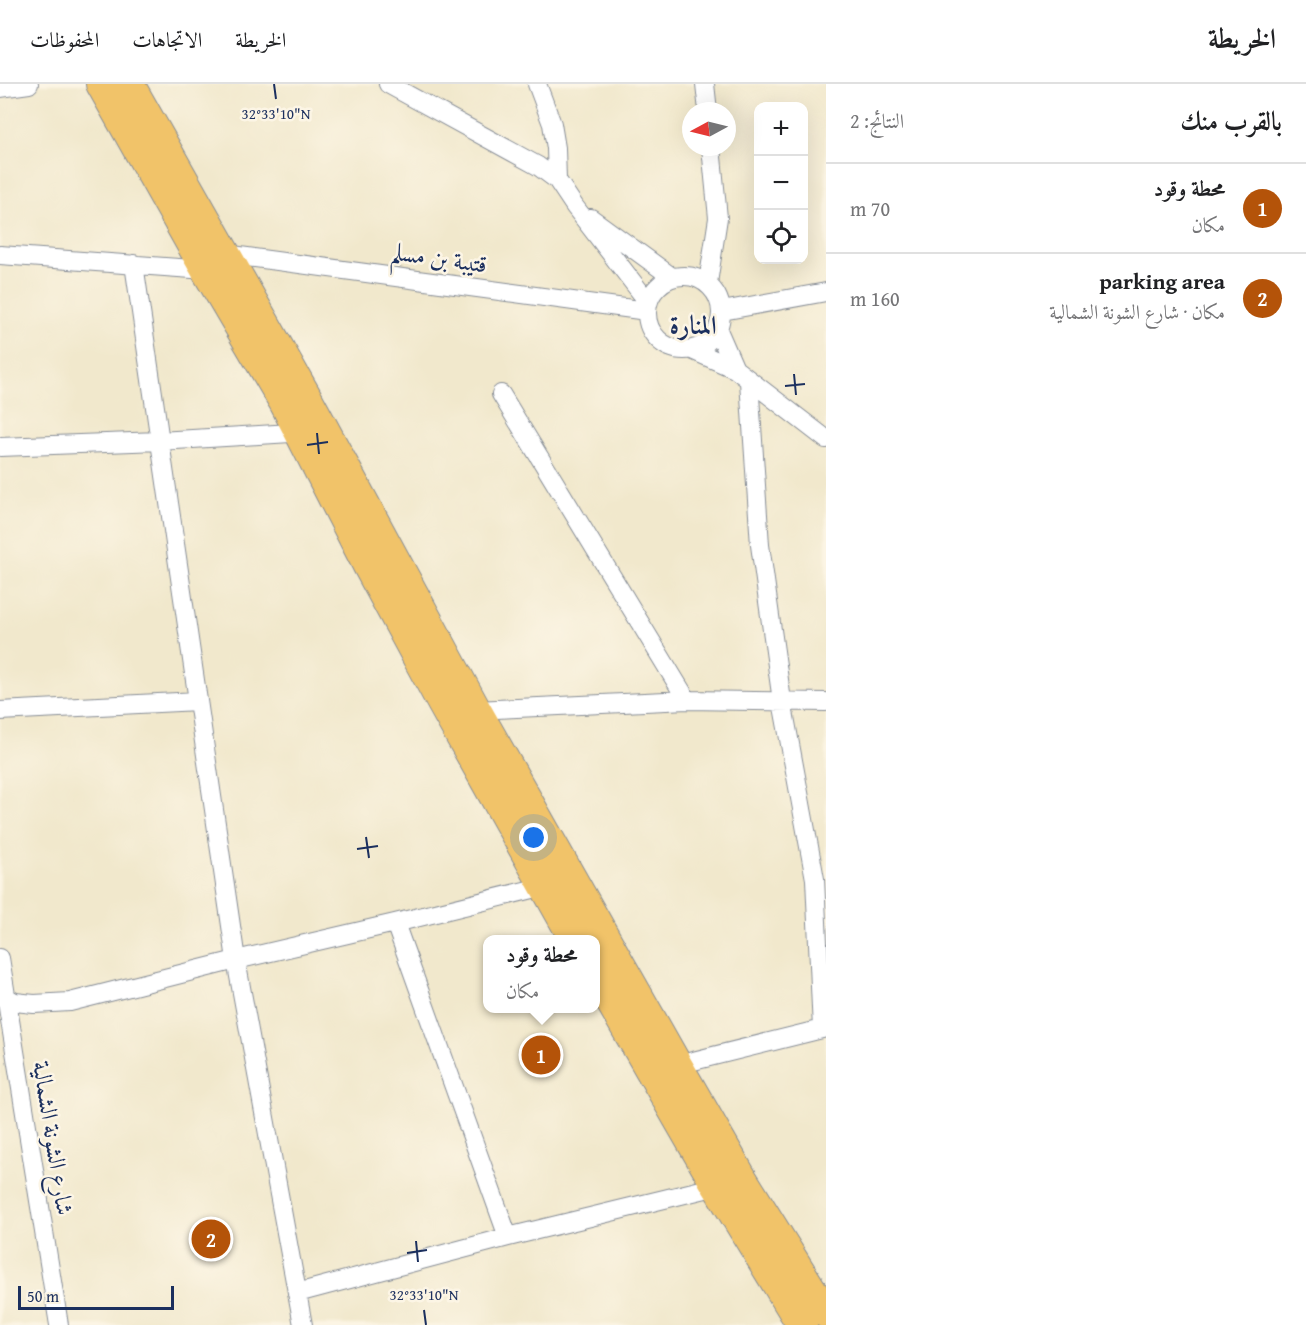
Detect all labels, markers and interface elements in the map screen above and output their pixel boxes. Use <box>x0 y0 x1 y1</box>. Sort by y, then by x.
text: الخريطة <box>1208 17 1276 58</box>
text: المحفوظات <box>30 24 99 55</box>
text: الاتجاهات <box>132 24 202 55</box>
text: الخريطة <box>235 24 286 55</box>
text: بالقرب منك <box>1180 101 1282 140</box>
north arrow <box>682 102 736 156</box>
map controls <box>754 102 808 264</box>
button: + <box>754 102 808 156</box>
text: 32°33'10"N <box>242 103 311 124</box>
text: النتائج: 2 <box>850 106 904 135</box>
button: − <box>754 156 808 210</box>
text: محطة وقود <box>1154 172 1225 204</box>
text: 70 m <box>850 194 890 223</box>
text: 1 <box>1257 194 1268 223</box>
button: locate <box>754 210 808 264</box>
text: مكان <box>1191 210 1225 239</box>
street label: قتيبة بن مسلم <box>388 233 489 289</box>
text: parking area <box>1099 265 1225 297</box>
text: 160 m <box>850 284 900 313</box>
text: 2 <box>1257 284 1268 313</box>
text: مكان · شارع الشونة الشمالية <box>1049 297 1225 326</box>
district label: المنارة <box>669 305 717 344</box>
your location <box>519 823 548 852</box>
popup <box>483 935 600 1013</box>
text: محطة وقود <box>506 938 577 970</box>
text: مكان <box>506 976 539 1005</box>
pin: 1 <box>522 1032 560 1078</box>
street label: شارع الشونة الشمالية <box>21 1058 83 1218</box>
pin: 2 <box>192 1216 230 1262</box>
scale bar <box>18 1283 174 1310</box>
text: 50 m <box>27 1284 59 1308</box>
text: 32°33'10"N <box>390 1284 459 1305</box>

